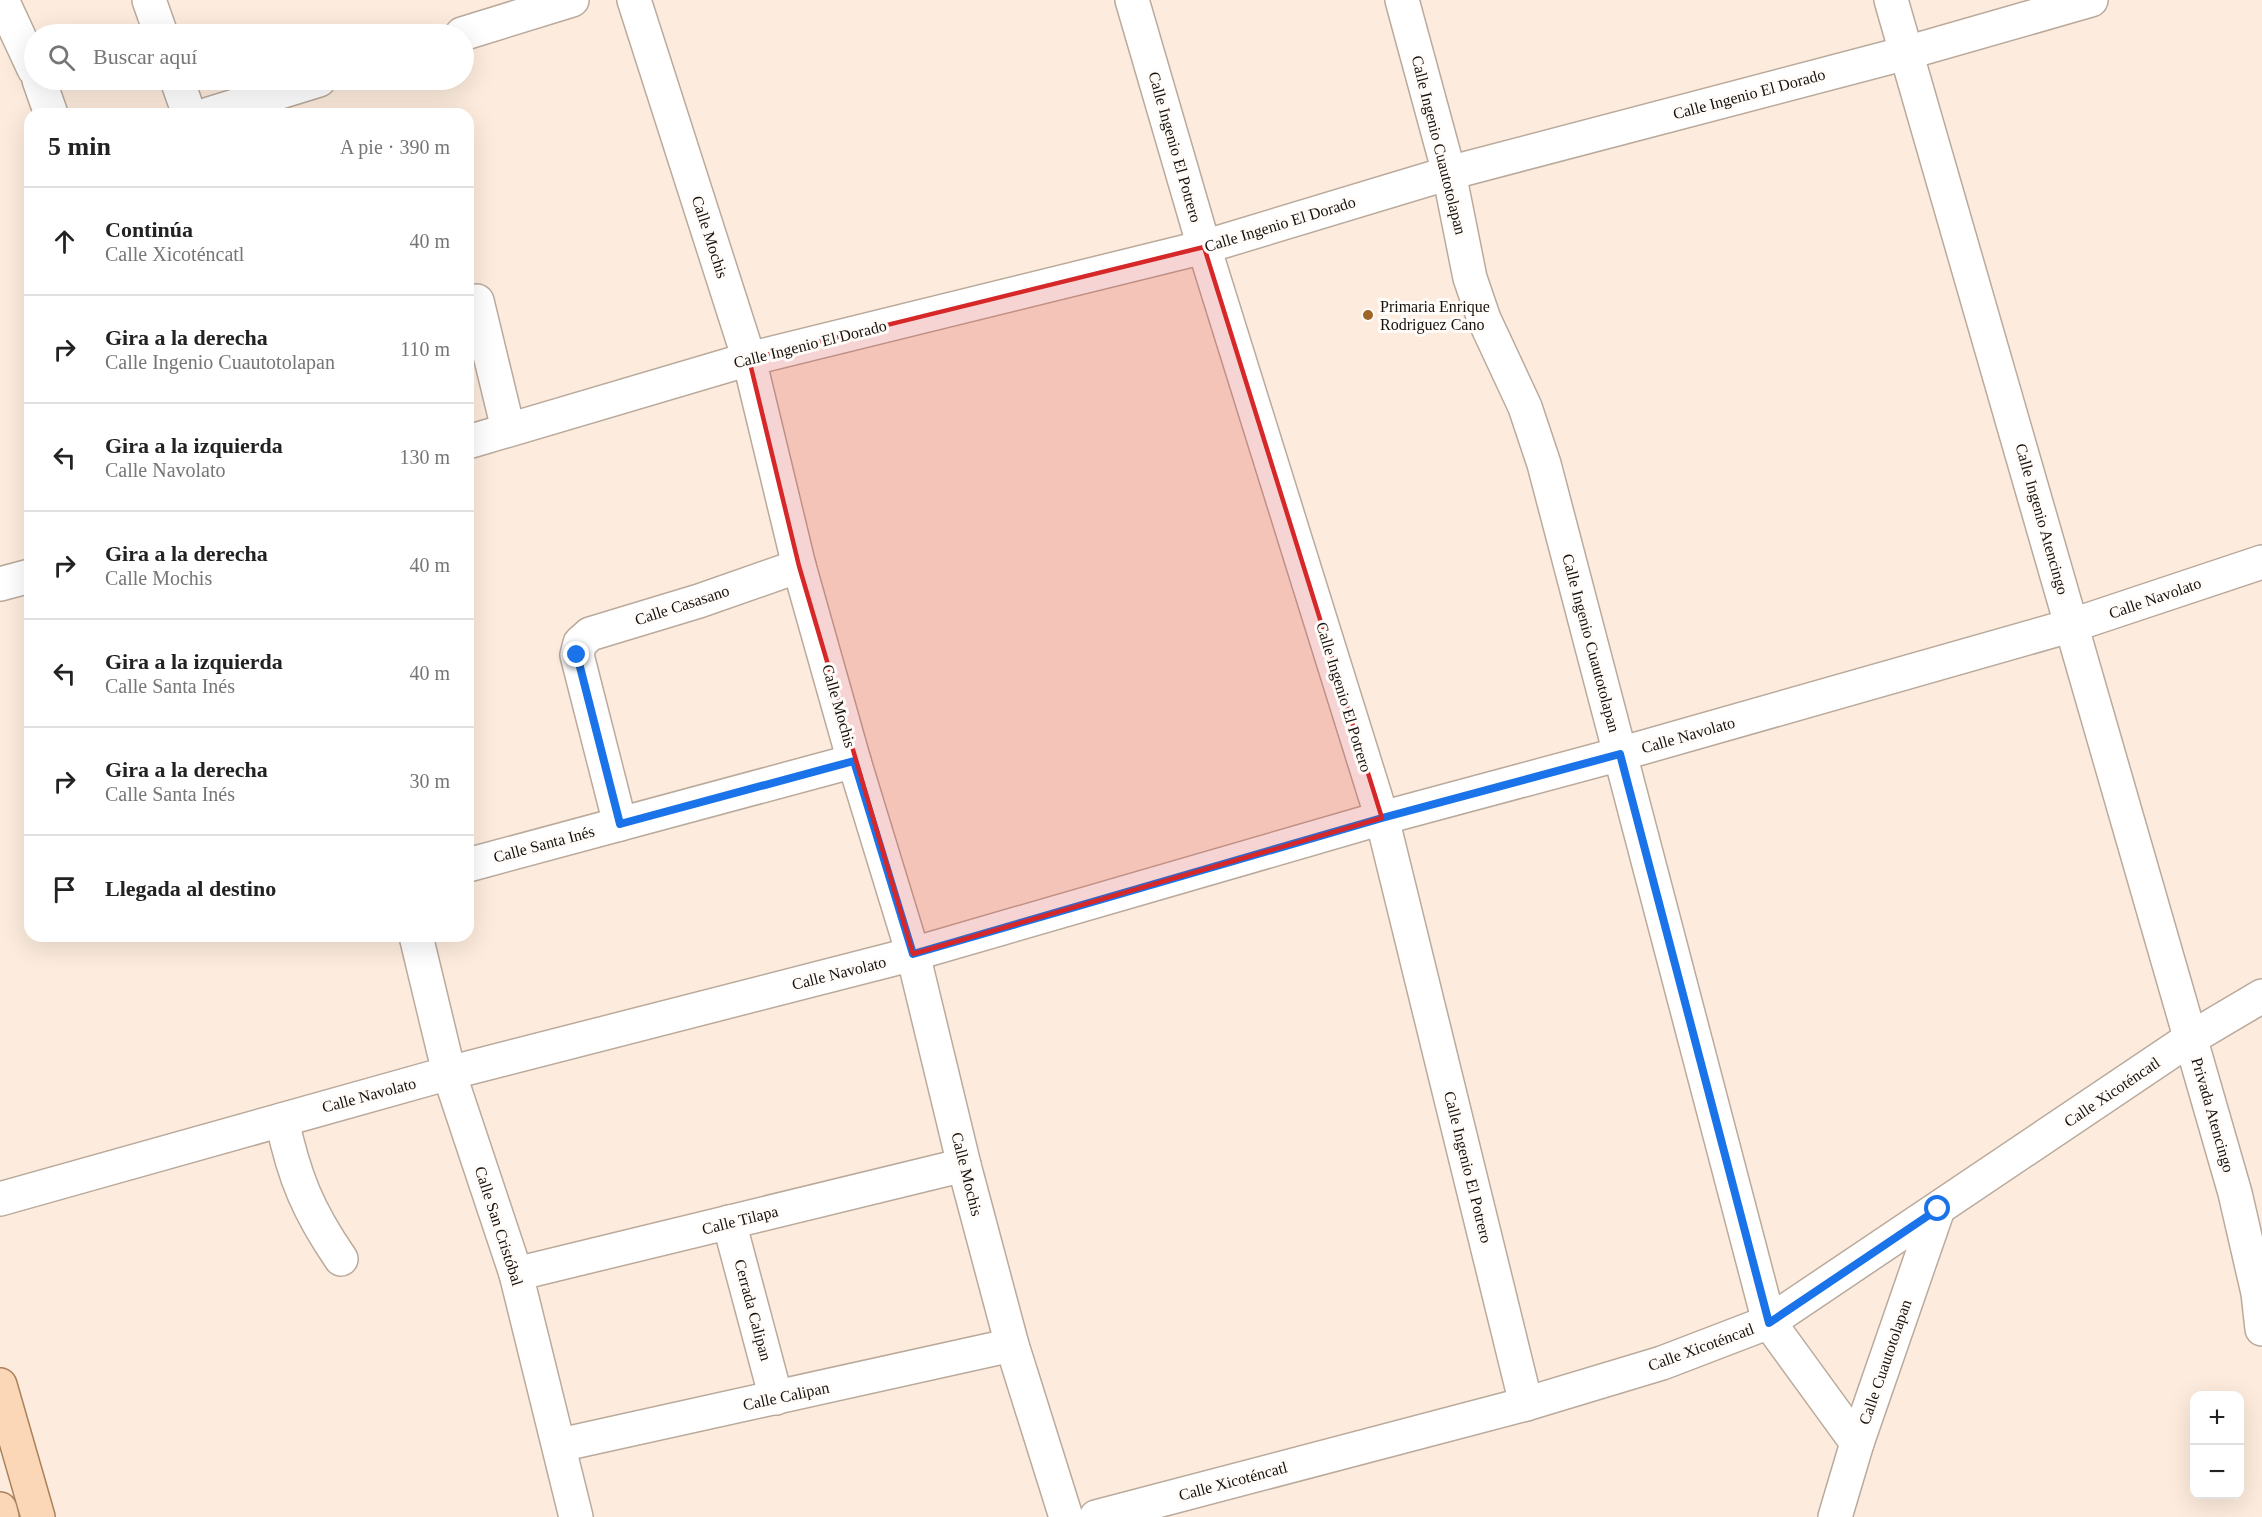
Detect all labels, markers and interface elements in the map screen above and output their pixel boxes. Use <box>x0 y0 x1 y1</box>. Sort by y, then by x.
search box <box>24 24 474 90</box>
icon: search <box>45 41 78 74</box>
text: Buscar aquí <box>93 44 197 69</box>
street label: Calle Ingenio Cuautotolapan <box>1408 54 1469 237</box>
street label: Calle Ingenio El Dorado <box>1671 65 1827 123</box>
street label: Calle Ingenio El Potrero <box>1144 70 1205 225</box>
text: 5 min <box>48 132 111 161</box>
text: A pie · 390 m <box>340 136 450 158</box>
street label: Calle Ingenio El Dorado <box>1203 193 1358 256</box>
street label: Calle Mochis <box>689 194 731 280</box>
text: Continúa <box>105 217 193 242</box>
icon: ahead <box>48 225 81 258</box>
text: 40 m <box>409 230 450 252</box>
text: Calle Xicoténcatl <box>105 243 244 265</box>
place label: Primaria Enrique Rodriguez Cano <box>1380 298 1490 334</box>
marker: Primaria Enrique Rodriguez Cano <box>1361 308 1375 322</box>
street label: Calle Ingenio El Dorado <box>732 317 888 372</box>
text: Gira a la derecha <box>105 325 268 350</box>
icon: right <box>48 333 81 366</box>
text: 110 m <box>400 338 450 360</box>
text: Calle Ingenio Cuautotolapan <box>105 351 335 373</box>
text: Gira a la izquierda <box>105 433 283 458</box>
icon: left <box>48 441 81 474</box>
street label: Calle Ingenio Atencingo <box>2011 441 2072 597</box>
text: 130 m <box>399 446 450 468</box>
text: Calle Navolato <box>105 459 226 481</box>
text: Gira a la derecha <box>105 541 268 566</box>
icon: right <box>48 549 81 582</box>
street label: Calle Ingenio Cuautotolapan <box>1558 552 1623 734</box>
text: 40 m <box>409 554 450 576</box>
text: Calle Mochis <box>105 567 212 589</box>
street label: Calle Navolato <box>2107 574 2203 622</box>
street label: Calle Casasano <box>633 582 731 628</box>
street label: Calle Ingenio El Potrero <box>1312 620 1375 774</box>
route end <box>563 641 589 667</box>
text: Gira a la izquierda <box>105 649 283 674</box>
icon: left <box>48 657 81 690</box>
text: 40 m <box>409 662 450 684</box>
street label: Calle Mochis <box>819 662 859 750</box>
text: Calle Santa Inés <box>105 675 235 697</box>
street label: Calle Navolato <box>1639 714 1737 756</box>
text: Gira a la derecha <box>105 757 268 782</box>
icon: right <box>48 765 81 798</box>
text: 30 m <box>409 770 450 792</box>
text: Calle Santa Inés <box>105 783 235 805</box>
street label: Calle Santa Inés <box>492 822 596 866</box>
icon: arrive <box>48 873 81 906</box>
text: Llegada al destino <box>105 876 276 901</box>
street label: Calle Navolato <box>790 953 888 993</box>
street label: Calle Xicoténcatl <box>2061 1053 2163 1130</box>
street label: Privada Atencingo <box>2188 1056 2238 1175</box>
street label: Calle Navolato <box>320 1074 418 1116</box>
street label: Calle Ingenio El Potrero <box>1440 1089 1495 1245</box>
street label: Calle Mochis <box>948 1130 986 1218</box>
street label: Calle San Cristóbal <box>472 1164 526 1288</box>
route start <box>1924 1195 1950 1221</box>
street label: Calle Tilapa <box>700 1202 780 1239</box>
street label: Cerrada Calipan <box>730 1257 775 1363</box>
street label: Calle Cuautotolapan <box>1856 1297 1915 1427</box>
street label: Calle Xicoténcatl <box>1646 1320 1757 1374</box>
street label: Calle Calipan <box>741 1379 831 1414</box>
map controls <box>2190 1391 2244 1499</box>
button: + <box>2190 1391 2244 1445</box>
button: − <box>2190 1445 2244 1499</box>
street label: Calle Xicoténcatl <box>1177 1458 1290 1504</box>

